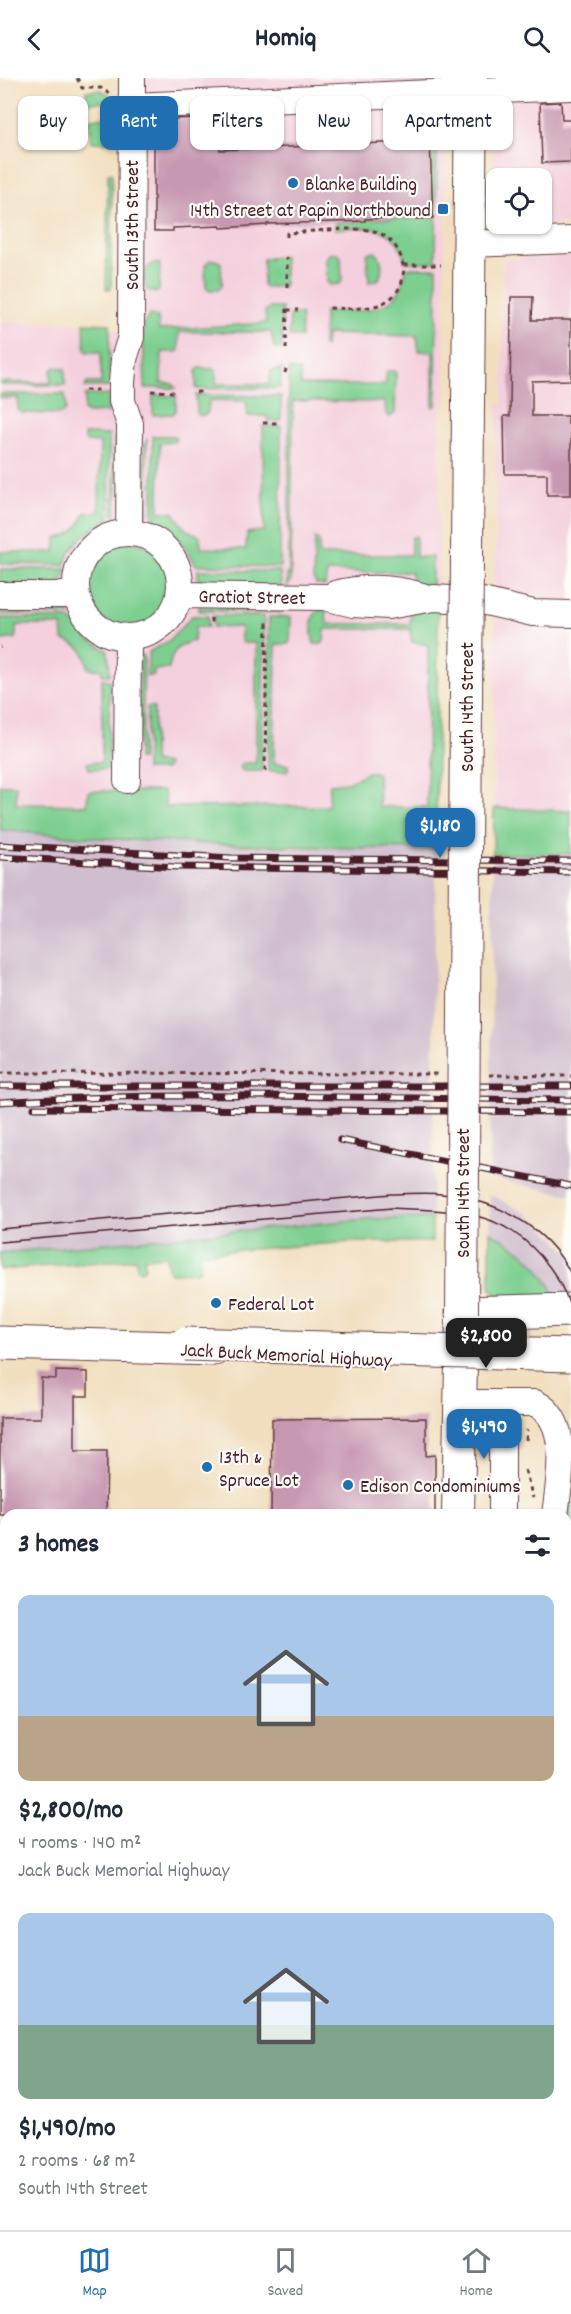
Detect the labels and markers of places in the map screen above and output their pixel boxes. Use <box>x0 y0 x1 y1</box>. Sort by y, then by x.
place label: Blanke Building <box>305 172 417 200</box>
marker: Blanke Building <box>286 176 300 190</box>
place label: 14th Street at Papin Northbound <box>190 198 431 226</box>
marker: 14th Street at Papin Northbound <box>436 202 450 216</box>
pin: $1,180 <box>391 808 489 859</box>
place label: Federal Lot <box>228 1292 315 1320</box>
marker: Federal Lot <box>209 1296 223 1310</box>
pin: $2,800 <box>437 1318 535 1369</box>
pin: $1,490 <box>435 1409 533 1460</box>
place label: 13th & Spruce Lot <box>219 1445 299 1496</box>
marker: 13th & Spruce Lot <box>200 1460 214 1474</box>
place label: Edison Condominiums <box>360 1474 521 1502</box>
marker: Edison Condominiums <box>341 1478 355 1492</box>

